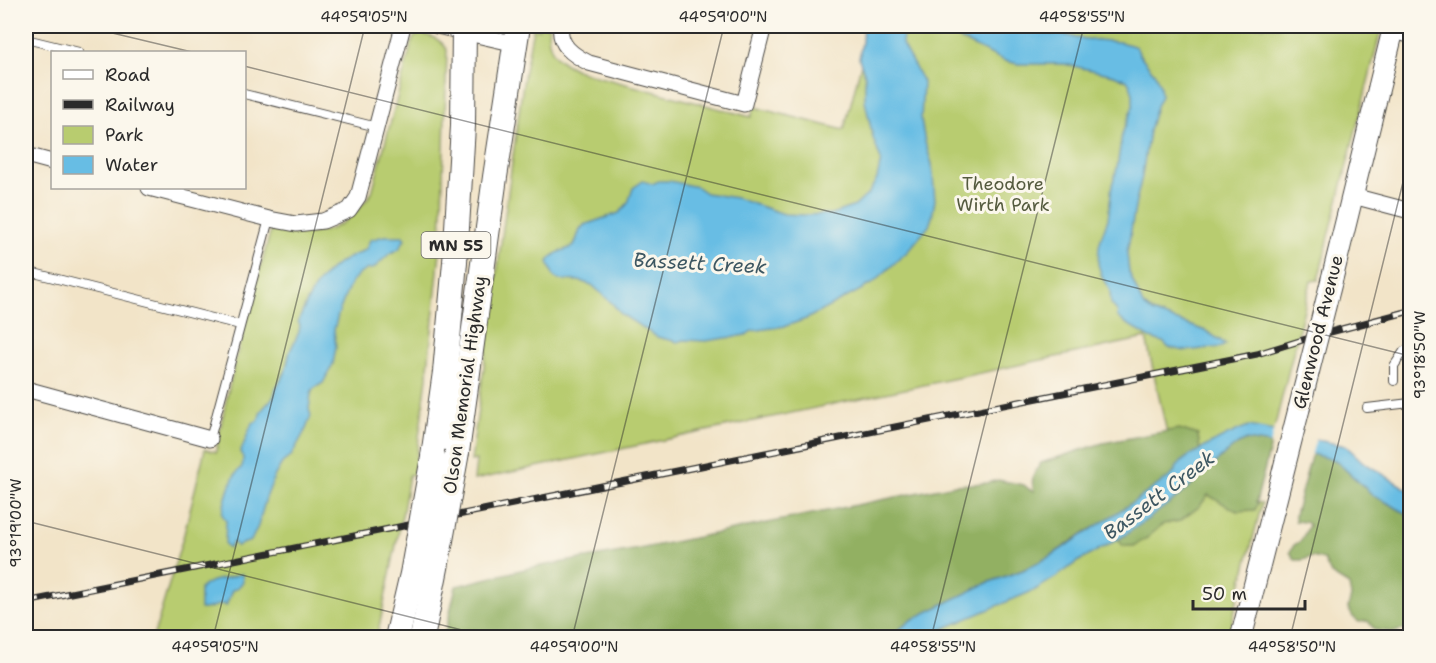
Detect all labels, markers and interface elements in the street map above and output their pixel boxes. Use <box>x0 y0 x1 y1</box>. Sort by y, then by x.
text: 44°59'05"N <box>320 7 408 27</box>
text: 44°59'00"N <box>678 7 768 27</box>
text: 44°58'55"N <box>1039 7 1125 27</box>
legend <box>51 51 246 189</box>
text: Road <box>105 63 150 87</box>
text: Railway <box>105 93 175 117</box>
text: Park <box>105 123 144 147</box>
text: Water <box>105 153 158 177</box>
park label: Theodore Wirth Park <box>956 172 1050 217</box>
road number: MN 55 <box>422 232 490 258</box>
water label: Bassett Creek <box>633 247 768 279</box>
street label: Glenwood Avenue <box>1287 252 1349 412</box>
street label: Olson Memorial Highway <box>438 274 492 496</box>
text: 93°18'50"W <box>1410 311 1430 399</box>
water label: Bassett Creek <box>1098 444 1220 545</box>
text: 93°19'00"W <box>6 478 26 568</box>
scale bar <box>1193 573 1306 611</box>
text: 50 m <box>1202 582 1247 606</box>
text: 44°59'05"N <box>171 637 259 657</box>
text: 44°59'00"N <box>529 637 619 657</box>
text: 44°58'55"N <box>890 637 976 657</box>
text: 44°58'50"N <box>1248 637 1336 657</box>

